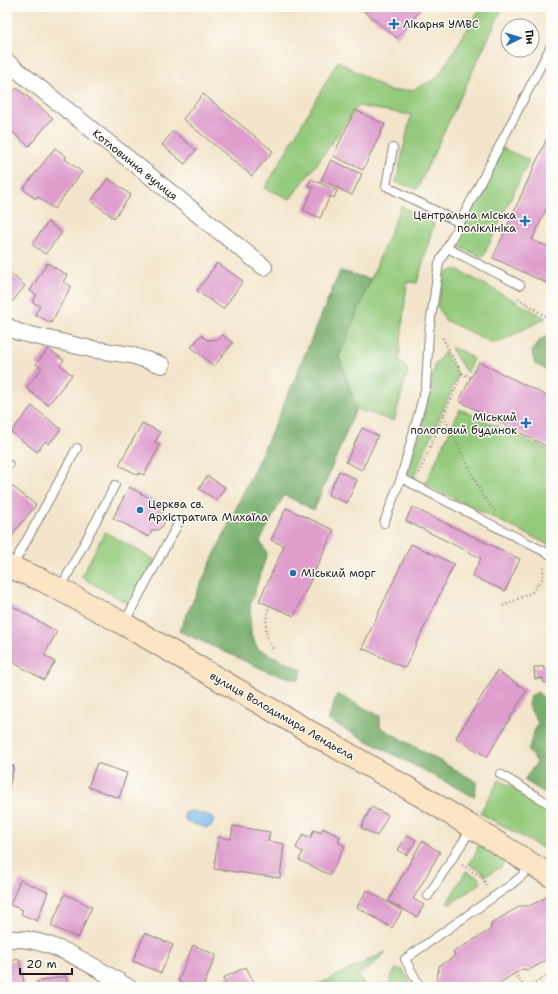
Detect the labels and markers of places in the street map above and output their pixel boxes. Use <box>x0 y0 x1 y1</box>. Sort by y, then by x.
place label: Лікарня УМВС <box>403 17 479 32</box>
marker: Лікарня УМВС <box>388 18 400 30</box>
place label: Центральна міська поліклініка <box>413 208 516 236</box>
marker: Центральна міська поліклініка <box>519 215 531 227</box>
place label: Міський пологовий будинок <box>411 410 517 438</box>
marker: Міський пологовий будинок <box>520 417 532 429</box>
place label: Церква св. Архістратига Михаїла <box>148 497 268 525</box>
marker: Церква св. Архістратига Михаїла <box>135 505 145 515</box>
place label: Міський морг <box>301 566 376 581</box>
marker: Міський морг <box>288 568 298 578</box>

